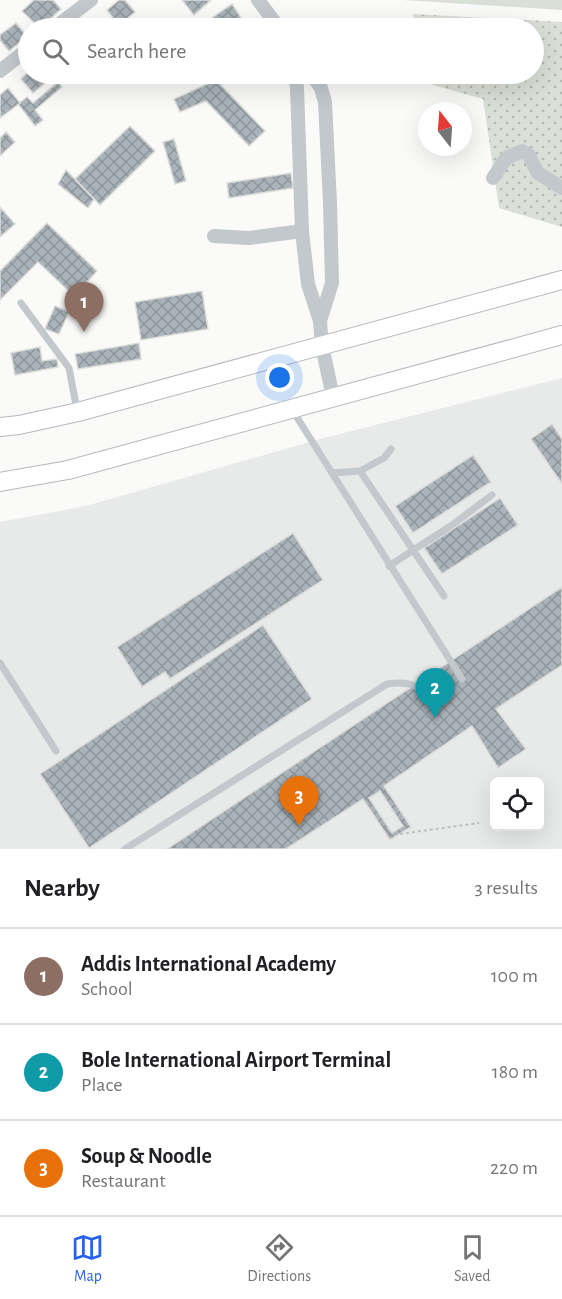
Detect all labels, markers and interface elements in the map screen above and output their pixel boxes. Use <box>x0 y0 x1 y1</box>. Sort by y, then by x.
search box <box>18 18 544 84</box>
icon: search <box>39 35 72 68</box>
text: Search here <box>87 40 186 62</box>
north arrow <box>418 102 472 156</box>
pin: 1 <box>64 282 104 332</box>
your location <box>265 363 294 392</box>
pin: 2 <box>416 668 454 718</box>
pin: 3 <box>280 776 318 826</box>
map controls <box>490 777 544 831</box>
button: locate <box>490 777 544 831</box>
text: Nearby <box>24 875 100 901</box>
text: 3 results <box>474 878 538 898</box>
text: Addis International Academy <box>81 953 336 975</box>
text: 1 <box>40 966 47 986</box>
text: 100 m <box>491 966 538 986</box>
text: School <box>81 979 133 999</box>
text: Bole International Airport Terminal <box>81 1049 391 1071</box>
text: 2 <box>39 1062 48 1082</box>
text: 180 m <box>492 1062 538 1082</box>
text: Place <box>81 1075 122 1095</box>
text: Soup & Noodle <box>81 1145 212 1167</box>
text: 3 <box>39 1158 48 1178</box>
text: 220 m <box>490 1158 538 1178</box>
text: Restaurant <box>81 1171 166 1191</box>
tab: Map <box>71 1231 104 1286</box>
tab: Directions <box>247 1231 311 1286</box>
tab: Saved <box>454 1231 491 1286</box>

